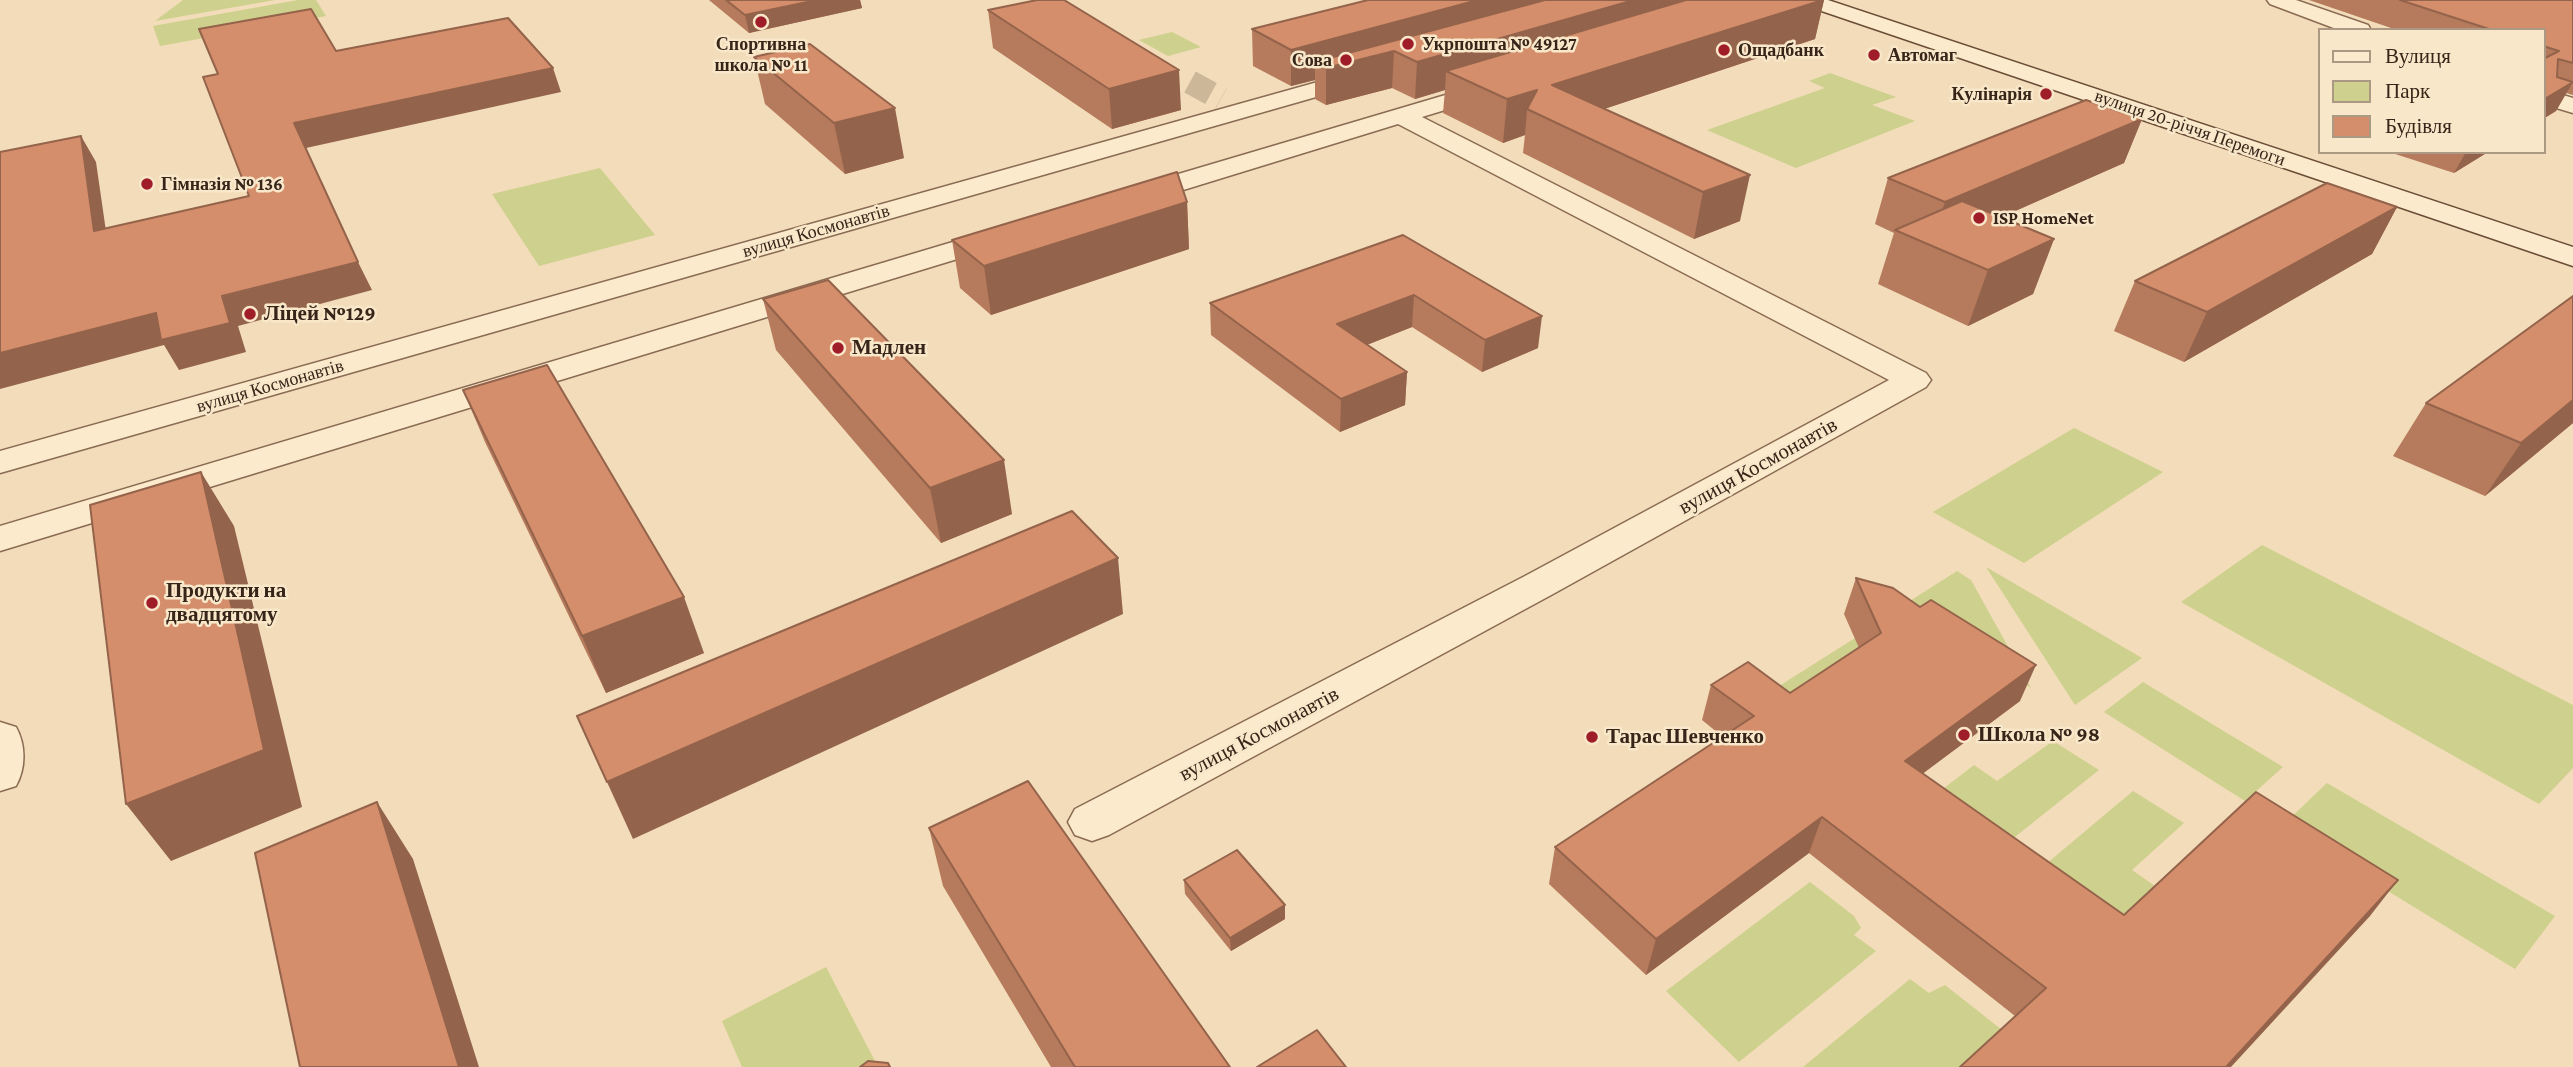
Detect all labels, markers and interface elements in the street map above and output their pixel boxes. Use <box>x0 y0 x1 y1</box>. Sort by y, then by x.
marker: Спортивна школа № 11 <box>753 14 769 30</box>
legend <box>2318 28 2545 154</box>
place label: Спортивна школа № 11 <box>714 33 808 76</box>
place label: Укрпошта № 49127 <box>1422 33 1577 55</box>
marker: Укрпошта № 49127 <box>1400 36 1416 52</box>
place label: Ощадбанк <box>1738 39 1824 61</box>
marker: Ощадбанк <box>1716 42 1732 58</box>
place label: Автомаг <box>1888 44 1957 66</box>
text: Вулиця <box>2385 44 2451 68</box>
marker: Автомаг <box>1866 47 1882 63</box>
place label: Сова <box>1292 49 1332 71</box>
marker: Сова <box>1338 52 1354 68</box>
text: Парк <box>2385 79 2430 103</box>
place label: Кулінарія <box>1952 83 2032 105</box>
street label: вулиця 20-річчя Перемоги <box>2092 85 2288 171</box>
marker: Кулінарія <box>2038 86 2054 102</box>
text: Будівля <box>2385 114 2452 138</box>
place label: Гімназія № 136 <box>161 173 283 195</box>
marker: Гімназія № 136 <box>139 176 155 192</box>
street label: вулиця Космонавтів <box>740 200 892 262</box>
place label: ISP HomeNet <box>1993 207 2094 229</box>
marker: ISP HomeNet <box>1971 210 1987 226</box>
place label: Ліцей №129 <box>264 301 376 327</box>
marker: Ліцей №129 <box>242 306 258 322</box>
place label: Мадлен <box>852 335 926 361</box>
marker: Мадлен <box>830 340 846 356</box>
street label: вулиця Космонавтів <box>194 355 346 417</box>
street label: вулиця Космонавтів <box>1674 412 1842 520</box>
place label: Продукти на двадцятому <box>166 578 286 628</box>
marker: Продукти на двадцятому <box>144 595 160 611</box>
street label: вулиця Космонавтів <box>1175 681 1343 787</box>
place label: Школа № 98 <box>1978 722 2100 748</box>
place label: Тарас Шевченко <box>1606 724 1764 750</box>
marker: Школа № 98 <box>1956 727 1972 743</box>
marker: Тарас Шевченко <box>1584 729 1600 745</box>

